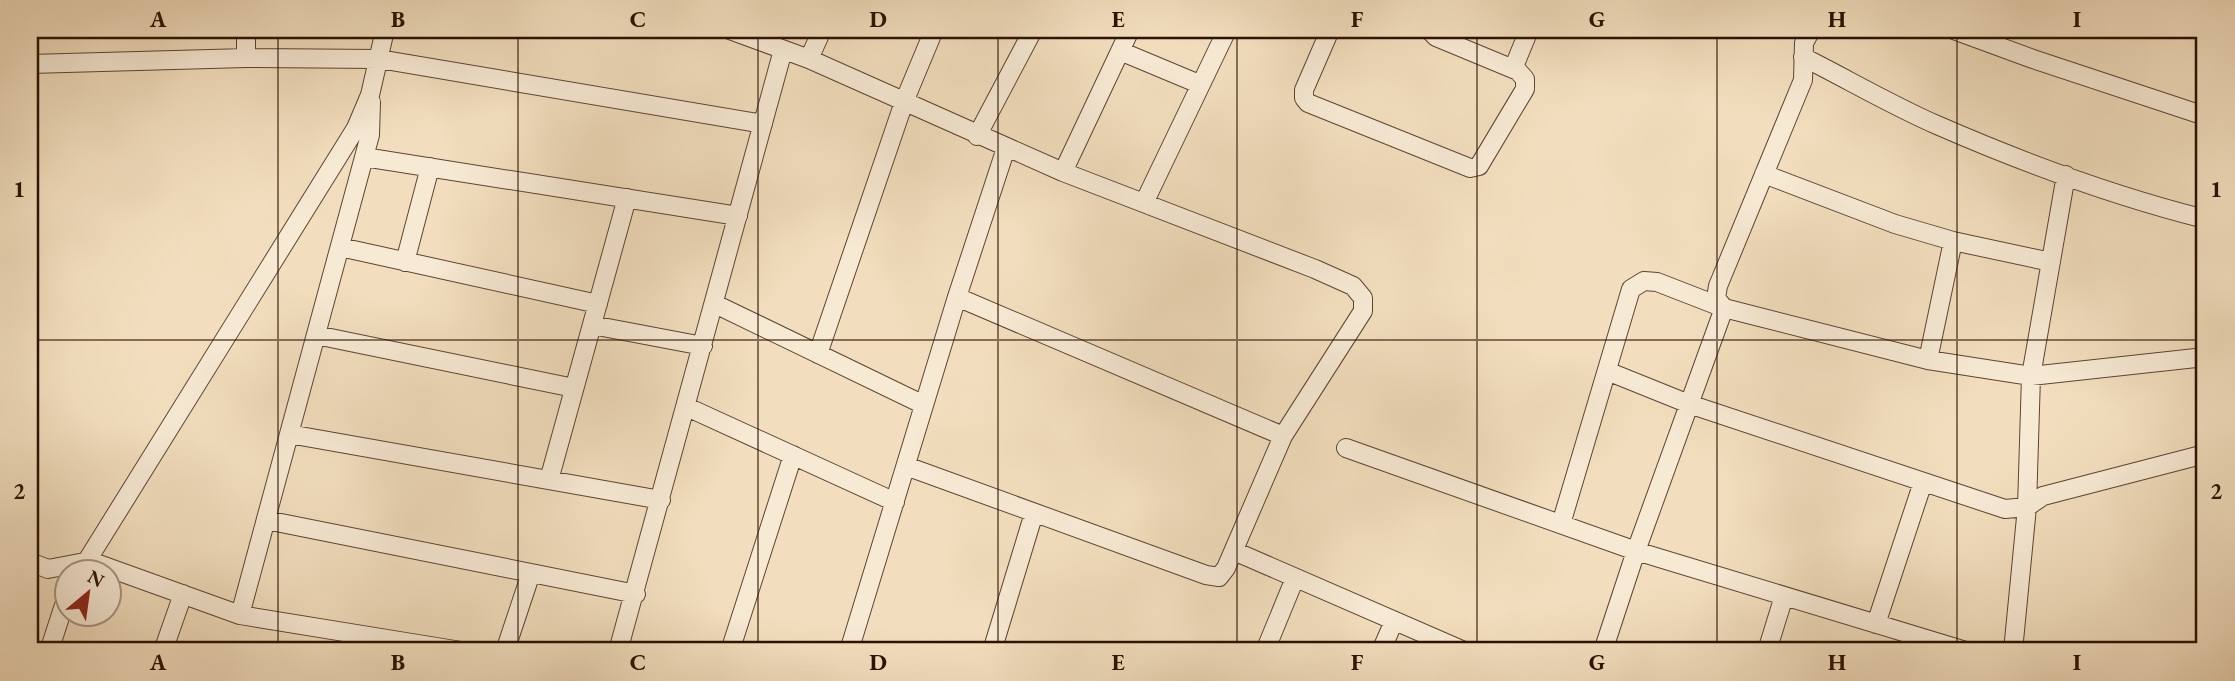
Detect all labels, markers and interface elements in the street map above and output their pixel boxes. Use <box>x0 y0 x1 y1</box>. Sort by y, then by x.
text: A <box>149 4 167 34</box>
text: B <box>391 4 405 34</box>
text: C <box>630 4 646 34</box>
text: D <box>869 4 887 34</box>
text: E <box>1111 4 1125 34</box>
text: F <box>1351 4 1364 34</box>
text: G <box>1589 4 1605 34</box>
text: H <box>1828 4 1846 34</box>
text: I <box>2073 4 2081 34</box>
text: 1 <box>13 174 25 204</box>
text: 1 <box>2210 174 2222 204</box>
text: 2 <box>13 476 25 506</box>
text: 2 <box>2210 476 2222 506</box>
north arrow <box>52 558 122 628</box>
text: N <box>83 564 109 594</box>
text: A <box>149 647 167 677</box>
text: B <box>391 647 405 677</box>
text: C <box>630 647 646 677</box>
text: D <box>869 647 887 677</box>
text: E <box>1111 647 1125 677</box>
text: F <box>1351 647 1364 677</box>
text: G <box>1589 647 1605 677</box>
text: H <box>1828 647 1846 677</box>
text: I <box>2073 647 2081 677</box>

